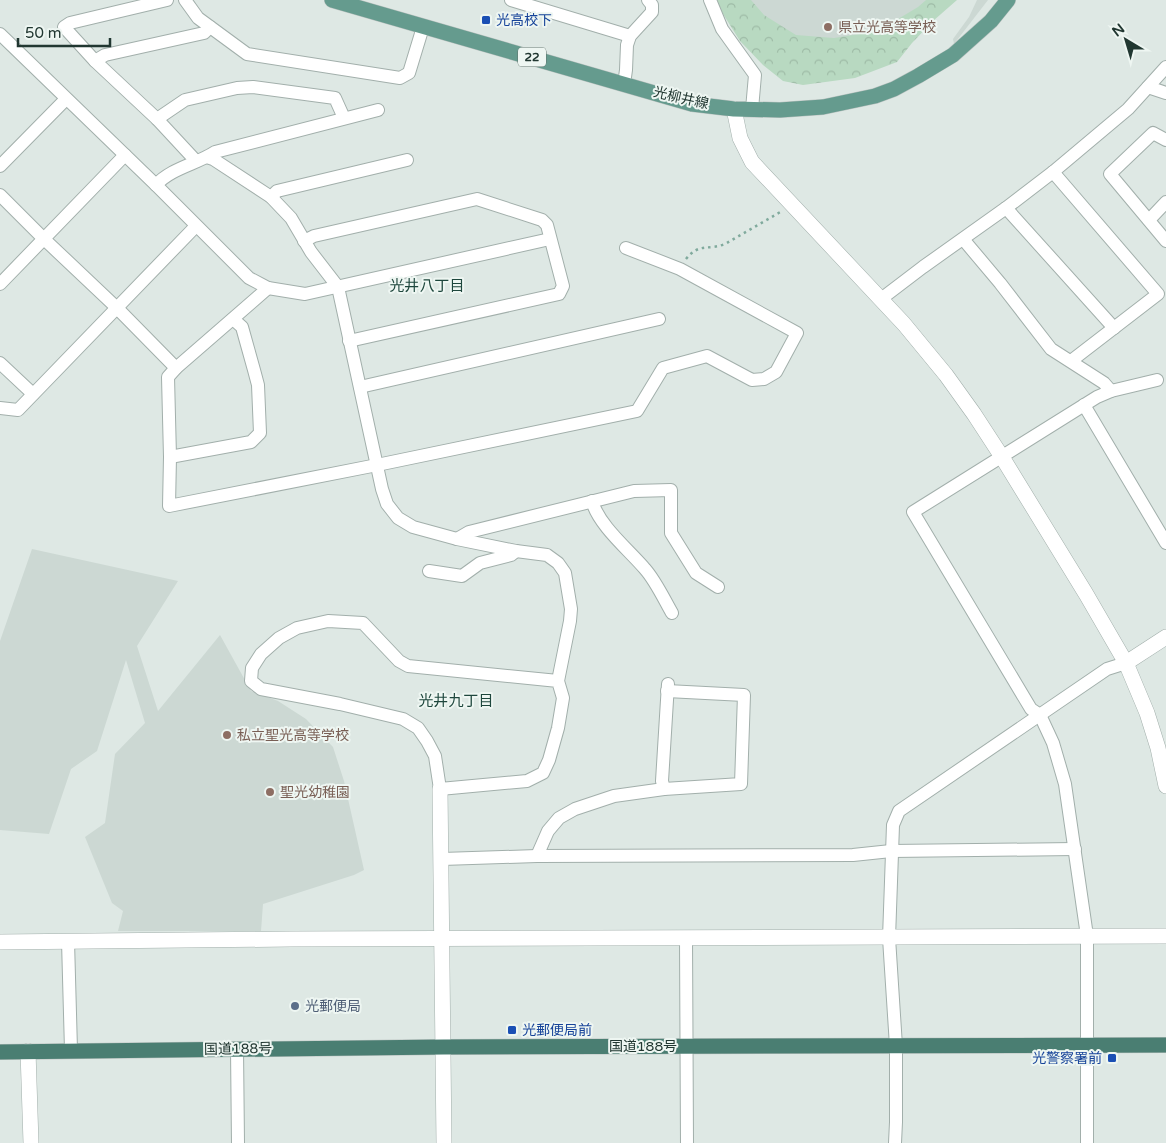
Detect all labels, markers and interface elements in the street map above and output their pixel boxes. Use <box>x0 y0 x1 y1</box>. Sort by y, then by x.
place label: 光高校下 <box>496 12 552 29</box>
marker: 光高校下 <box>480 14 492 26</box>
scale bar <box>18 15 110 47</box>
north arrow <box>1101 15 1151 65</box>
place label: 県立光高等学校 <box>838 19 936 36</box>
text: N <box>1109 20 1128 40</box>
marker: 県立光高等学校 <box>822 21 834 33</box>
text: 50 m <box>25 24 62 42</box>
road number: 22 <box>518 48 546 66</box>
street label: 光柳井線 <box>652 83 710 113</box>
district label: 光井八丁目 <box>389 277 465 295</box>
district label: 光井九丁目 <box>418 692 494 710</box>
place label: 私立聖光高等学校 <box>237 727 349 744</box>
marker: 私立聖光高等学校 <box>221 729 233 741</box>
place label: 聖光幼稚園 <box>280 784 350 801</box>
marker: 聖光幼稚園 <box>264 786 276 798</box>
place label: 光郵便局 <box>305 998 361 1015</box>
marker: 光郵便局 <box>289 1000 301 1012</box>
place label: 光郵便局前 <box>522 1022 592 1039</box>
marker: 光郵便局前 <box>506 1024 518 1036</box>
street label: 国道188号 <box>609 1038 677 1055</box>
street label: 国道188号 <box>204 1040 272 1058</box>
place label: 光警察署前 <box>1032 1050 1102 1067</box>
marker: 光警察署前 <box>1106 1052 1118 1064</box>

